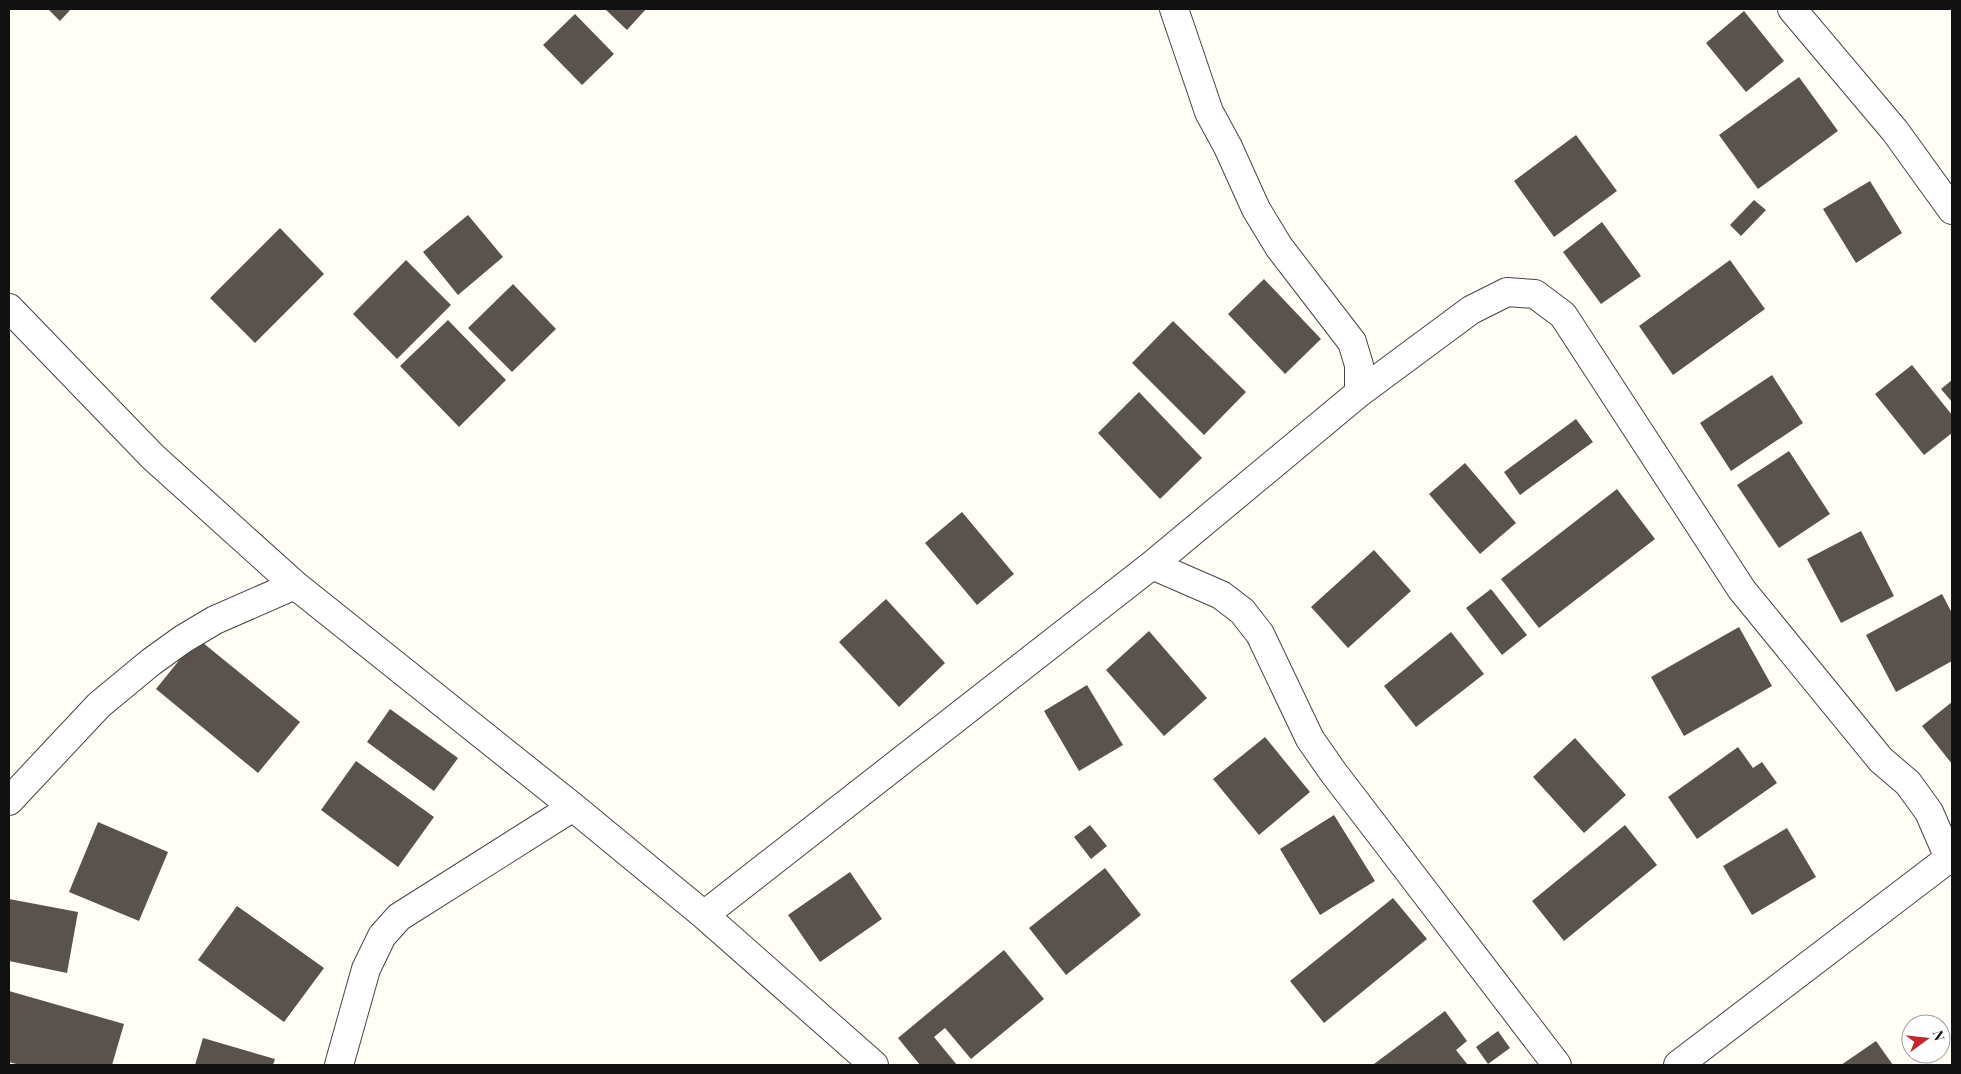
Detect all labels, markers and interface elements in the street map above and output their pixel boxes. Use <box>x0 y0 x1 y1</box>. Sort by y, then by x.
north arrow <box>1901 1014 1951 1064</box>
text: N <box>1929 1028 1950 1043</box>

